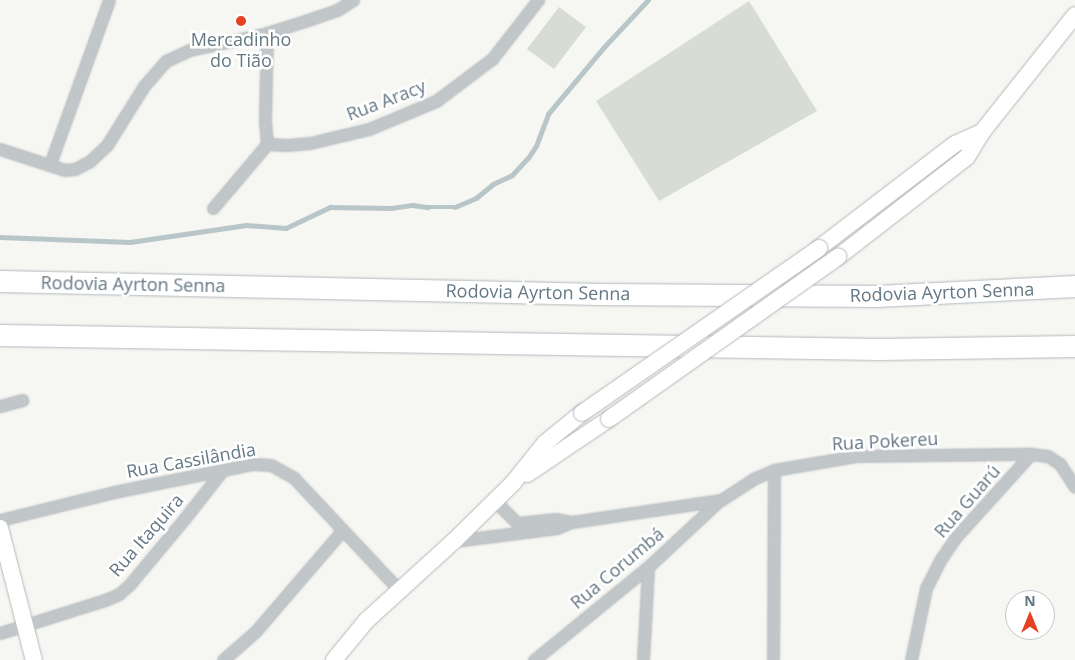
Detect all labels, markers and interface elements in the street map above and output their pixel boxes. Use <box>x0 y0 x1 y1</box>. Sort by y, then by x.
marker: Mercadinho do Tião <box>235 15 247 27</box>
place label: Mercadinho do Tião <box>191 29 291 72</box>
street label: Rua Aracy <box>343 75 429 125</box>
street label: Rodovia Ayrton Senna <box>40 272 226 296</box>
street label: Rodovia Ayrton Senna <box>849 278 1035 306</box>
street label: Rodovia Ayrton Senna <box>445 280 631 304</box>
street label: Rua Pokereu <box>831 427 939 455</box>
street label: Rua Cassilândia <box>125 438 257 482</box>
street label: Rua Guarú <box>930 460 1004 542</box>
street label: Rua Itaquira <box>104 489 188 581</box>
street label: Rua Corumbá <box>566 523 668 613</box>
north arrow <box>1005 590 1055 640</box>
text: N <box>1024 591 1036 610</box>

